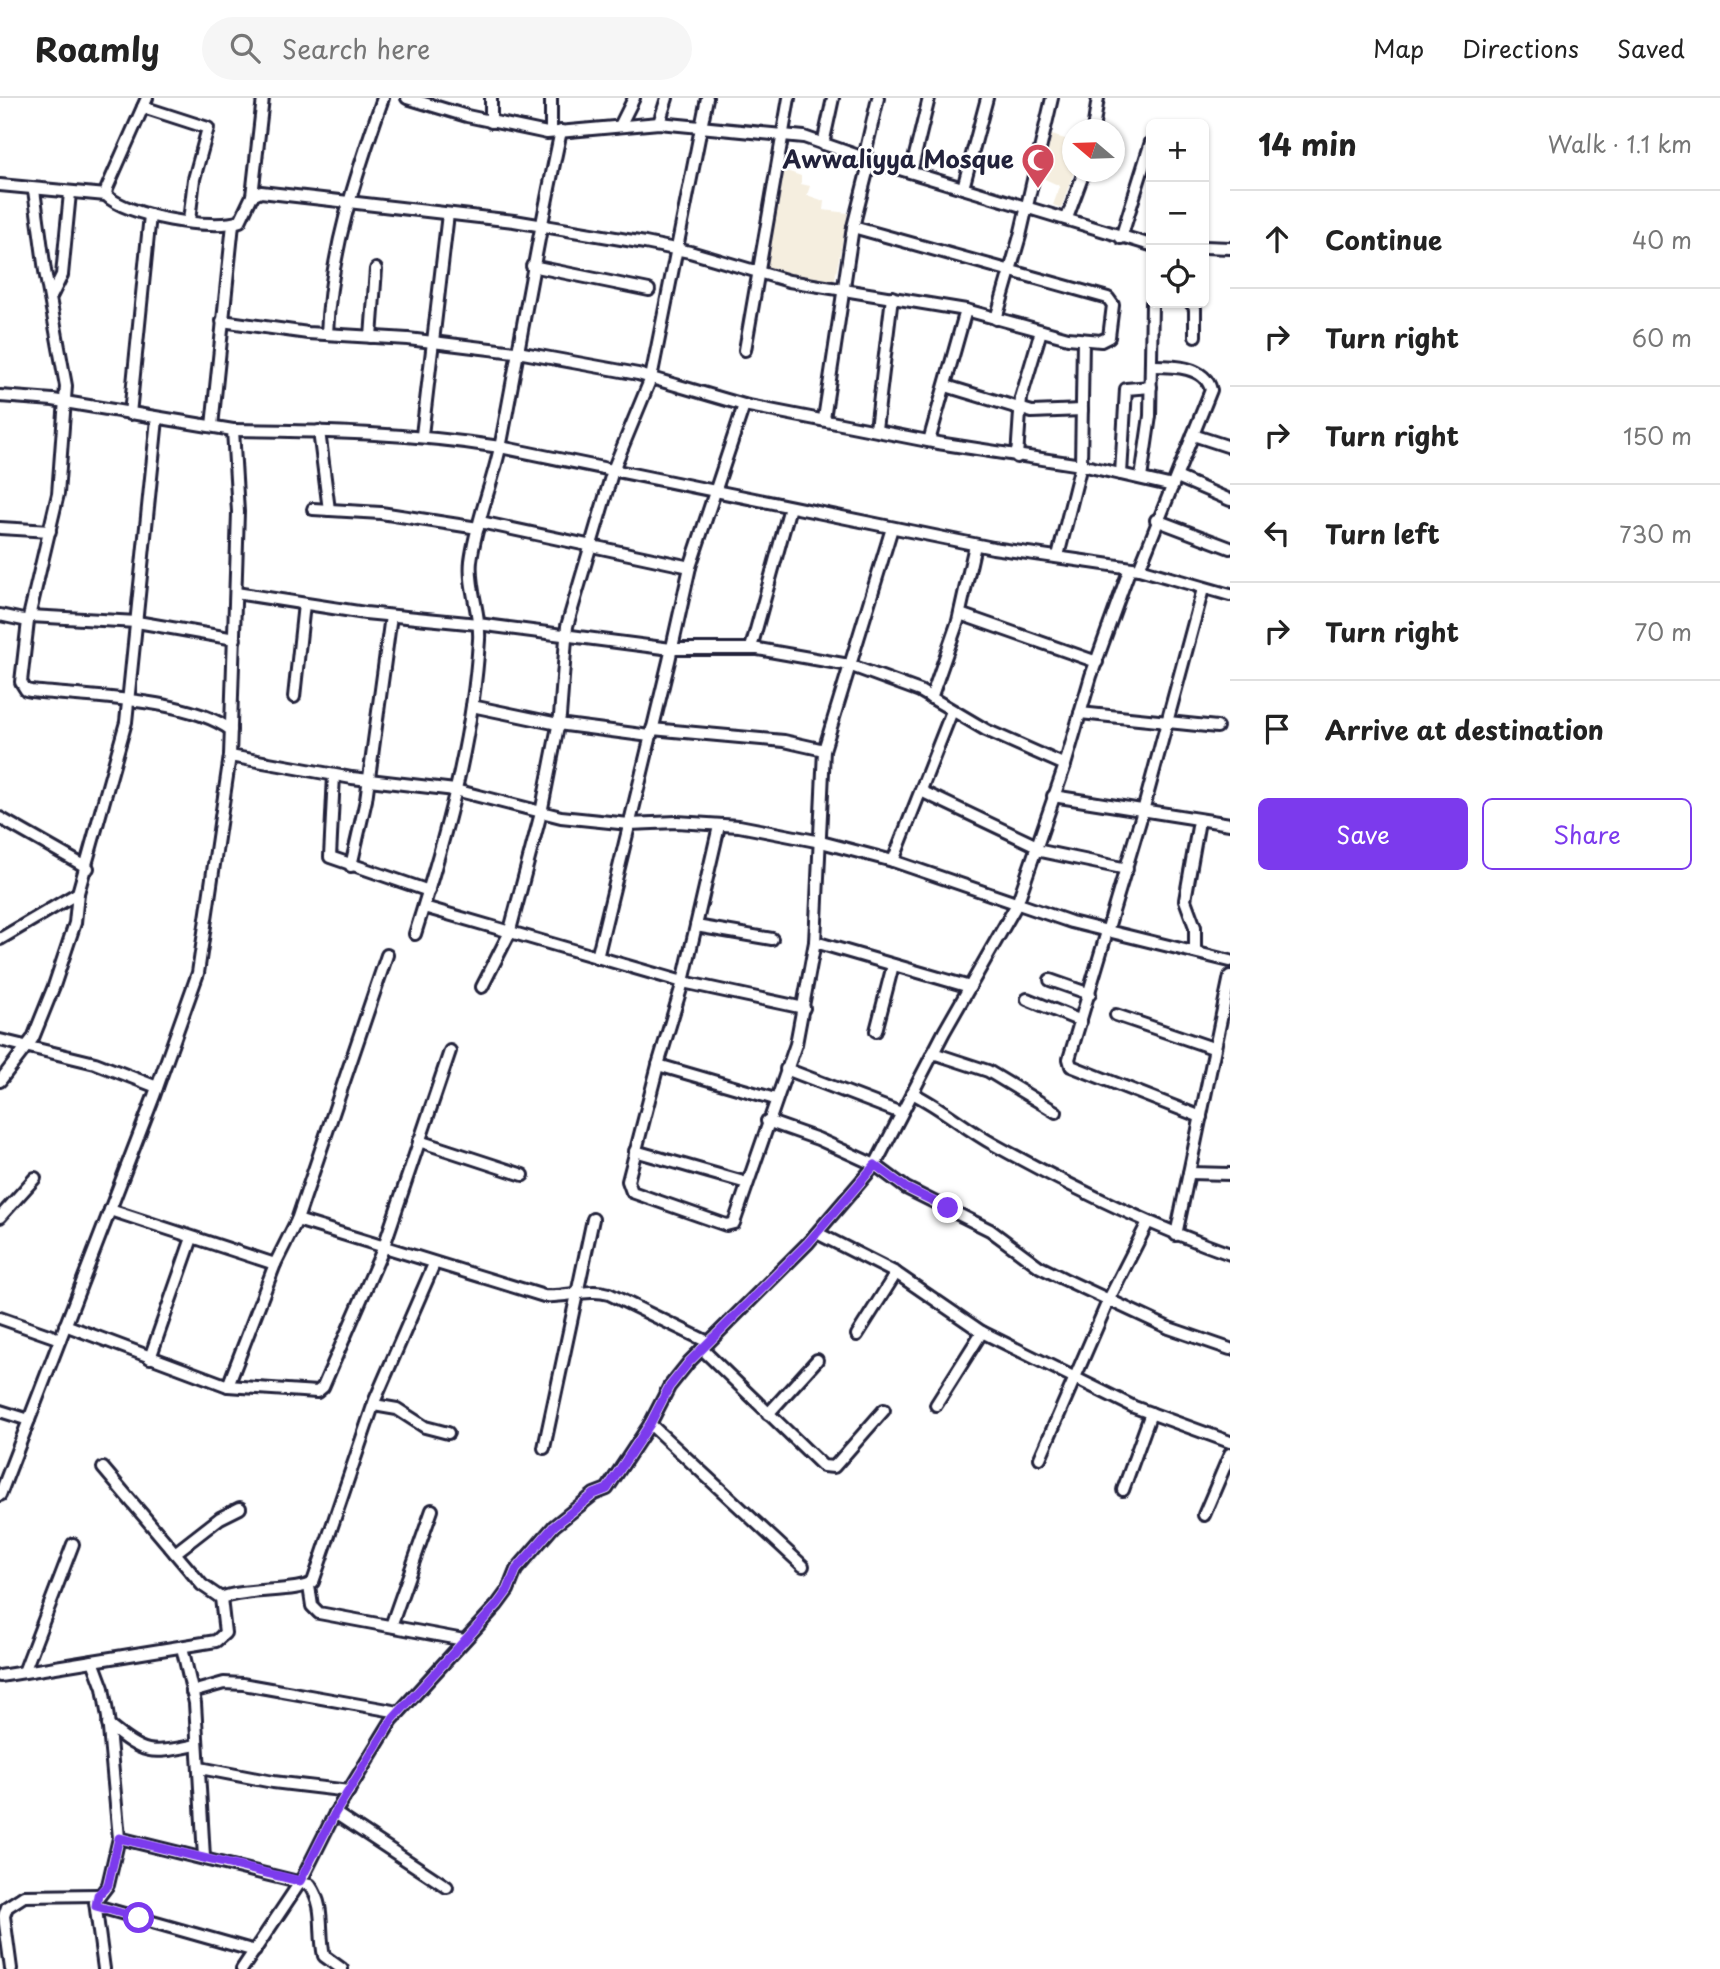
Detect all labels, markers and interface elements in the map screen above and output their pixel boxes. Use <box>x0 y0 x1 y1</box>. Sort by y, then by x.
search box <box>202 17 692 80</box>
text: Roamly <box>35 23 160 73</box>
icon: search <box>226 29 264 67</box>
text: Search here <box>282 29 430 68</box>
text: Map <box>1373 30 1424 66</box>
text: Directions <box>1462 30 1579 66</box>
text: Saved <box>1617 30 1685 66</box>
north arrow <box>1062 119 1125 182</box>
map controls <box>1146 119 1209 308</box>
button: + <box>1146 119 1209 182</box>
text: 14 min <box>1258 121 1357 166</box>
text: Walk · 1.1 km <box>1548 126 1692 161</box>
place label: Awwaliyya Mosque <box>782 140 1014 176</box>
mosque icon: Awwaliyya Mosque <box>1019 141 1057 190</box>
button: − <box>1146 182 1209 245</box>
icon: ahead <box>1258 220 1296 258</box>
text: Continue <box>1325 220 1442 259</box>
text: 40 m <box>1632 222 1692 257</box>
button: locate <box>1146 245 1209 308</box>
icon: right <box>1258 318 1296 356</box>
text: Turn right <box>1325 318 1459 357</box>
text: 60 m <box>1632 320 1692 355</box>
icon: right <box>1258 416 1296 454</box>
text: Turn right <box>1325 416 1459 455</box>
text: 150 m <box>1623 418 1692 453</box>
icon: left <box>1258 514 1296 552</box>
text: Turn left <box>1325 514 1440 553</box>
text: 730 m <box>1619 516 1692 551</box>
icon: right <box>1258 612 1296 650</box>
text: Turn right <box>1325 612 1459 651</box>
text: 70 m <box>1634 614 1692 649</box>
icon: arrive <box>1258 710 1296 748</box>
text: Arrive at destination <box>1325 710 1604 749</box>
button: Save <box>1258 798 1468 870</box>
button: Share <box>1482 798 1692 870</box>
route end <box>932 1192 963 1223</box>
route start <box>123 1902 154 1933</box>

